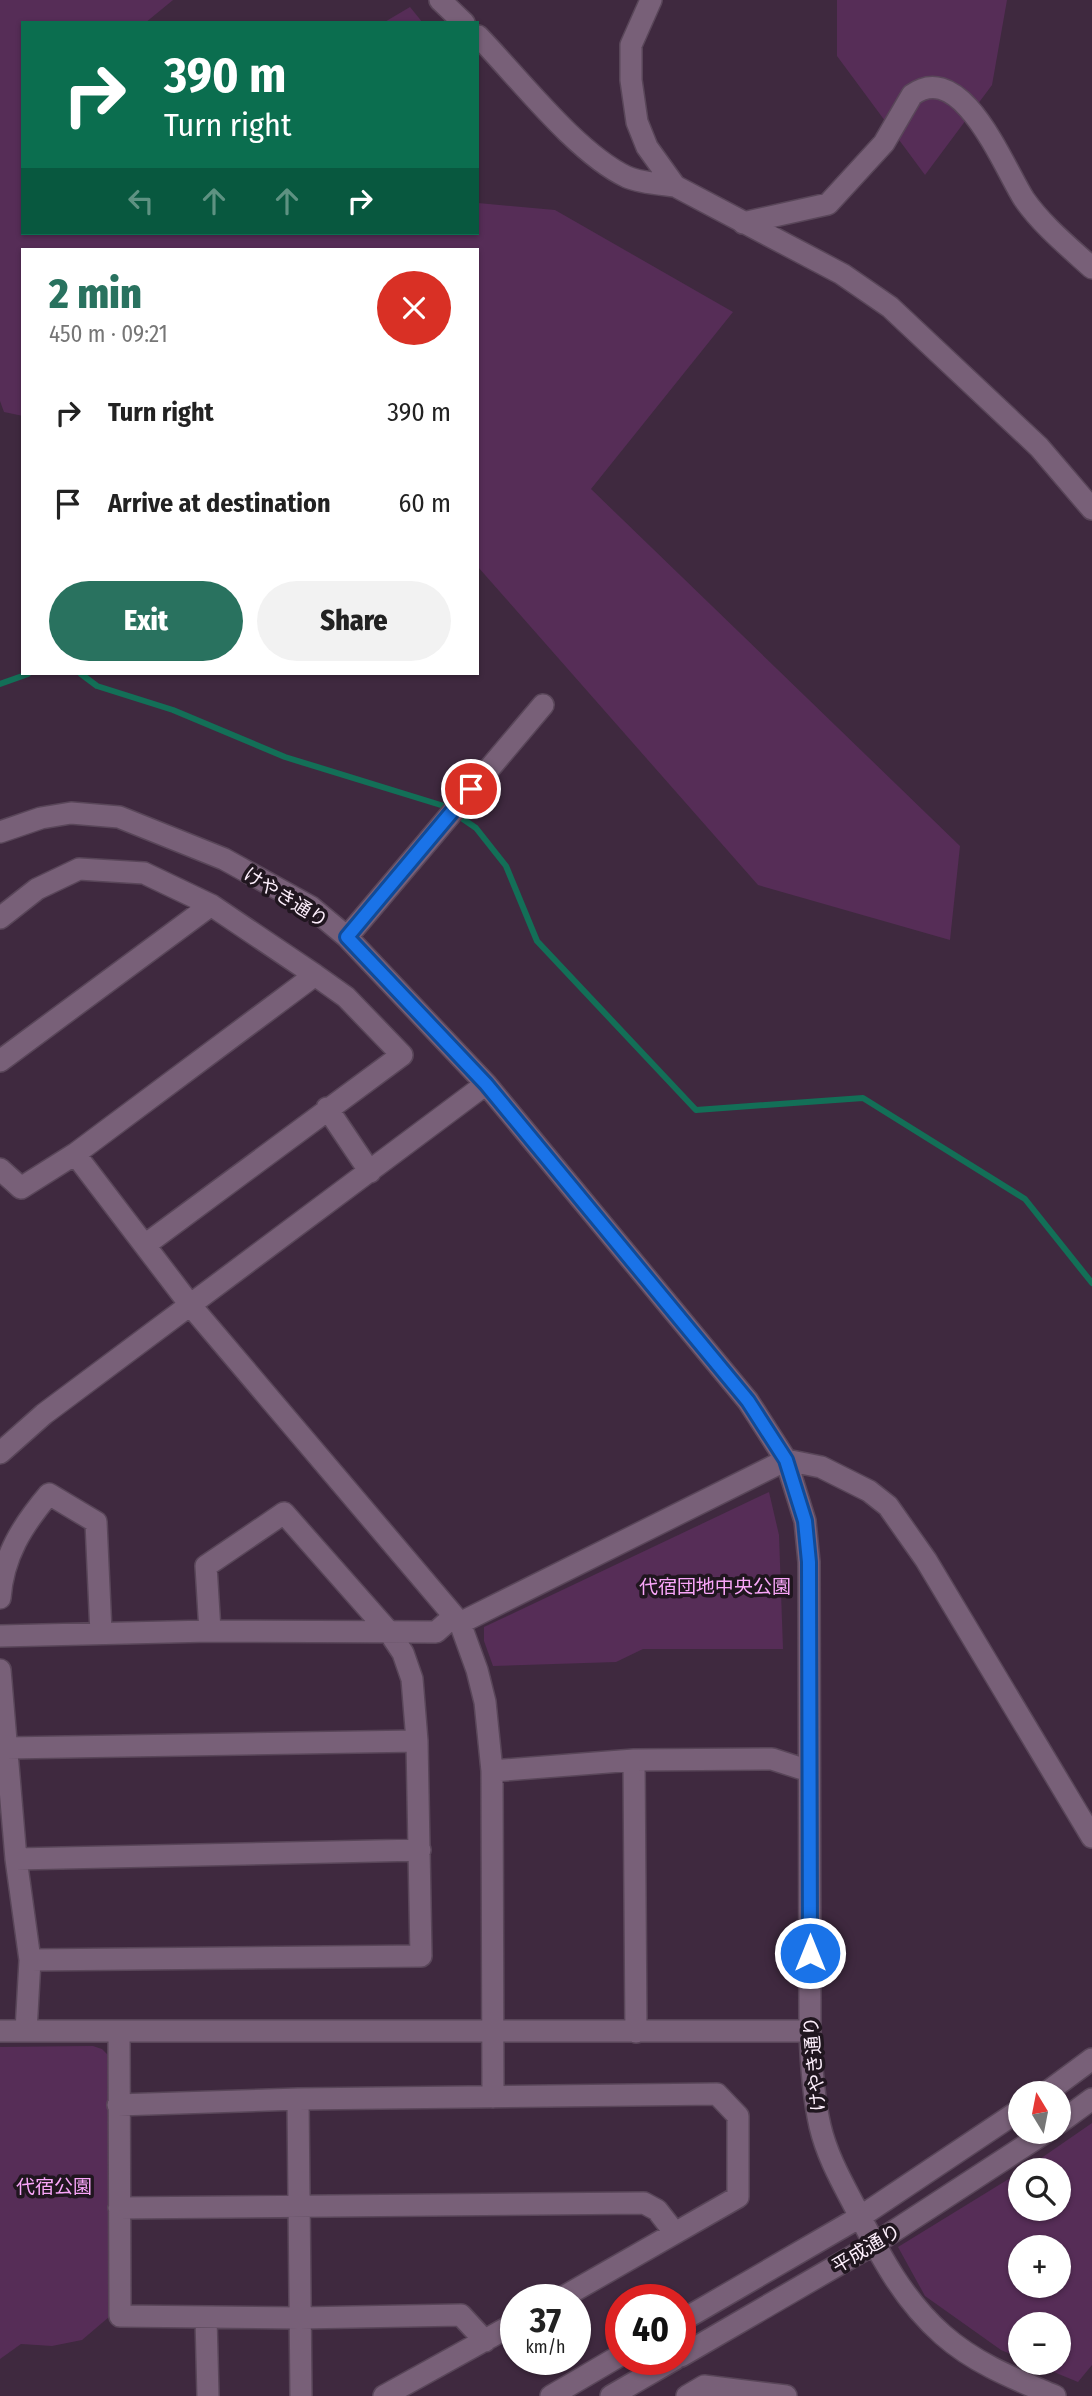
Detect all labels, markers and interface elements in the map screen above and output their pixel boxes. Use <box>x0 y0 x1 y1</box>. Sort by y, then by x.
text: 390 m <box>164 46 286 105</box>
icon: right <box>49 49 140 140</box>
text: Turn right <box>164 106 291 144</box>
icon: left <box>122 182 160 220</box>
icon: ahead <box>195 182 233 220</box>
icon: ahead <box>268 182 306 220</box>
icon: right <box>341 182 379 220</box>
text: 2 min <box>49 269 142 319</box>
button: close <box>377 271 451 345</box>
text: 450 m · 09:21 <box>49 320 168 348</box>
icon: right <box>49 394 87 432</box>
text: Turn right <box>108 397 214 428</box>
text: 390 m <box>387 397 451 428</box>
icon: arrive <box>49 485 87 523</box>
text: Arrive at destination <box>108 488 331 519</box>
text: 60 m <box>398 488 451 519</box>
button: Exit <box>49 581 243 661</box>
button: Share <box>257 581 451 661</box>
pin <box>441 759 501 819</box>
icon: arrive <box>452 770 490 808</box>
street label: けやき通り <box>239 862 332 932</box>
park label: 代宿団地中央公園 <box>639 1575 791 1598</box>
position arrow <box>773 1916 847 1990</box>
street label: けやき通り <box>799 2016 830 2112</box>
north arrow <box>1008 2081 1071 2144</box>
map controls <box>1008 2081 1071 2375</box>
button: search <box>1008 2158 1071 2221</box>
park label: 代宿公園 <box>16 2175 92 2198</box>
street label: 平成通り <box>828 2219 905 2278</box>
button: + <box>1008 2235 1071 2298</box>
speed limit sign: 40 <box>605 2284 696 2375</box>
text: 37 <box>530 2299 561 2341</box>
button: − <box>1008 2312 1071 2375</box>
text: km/h <box>525 2336 566 2358</box>

